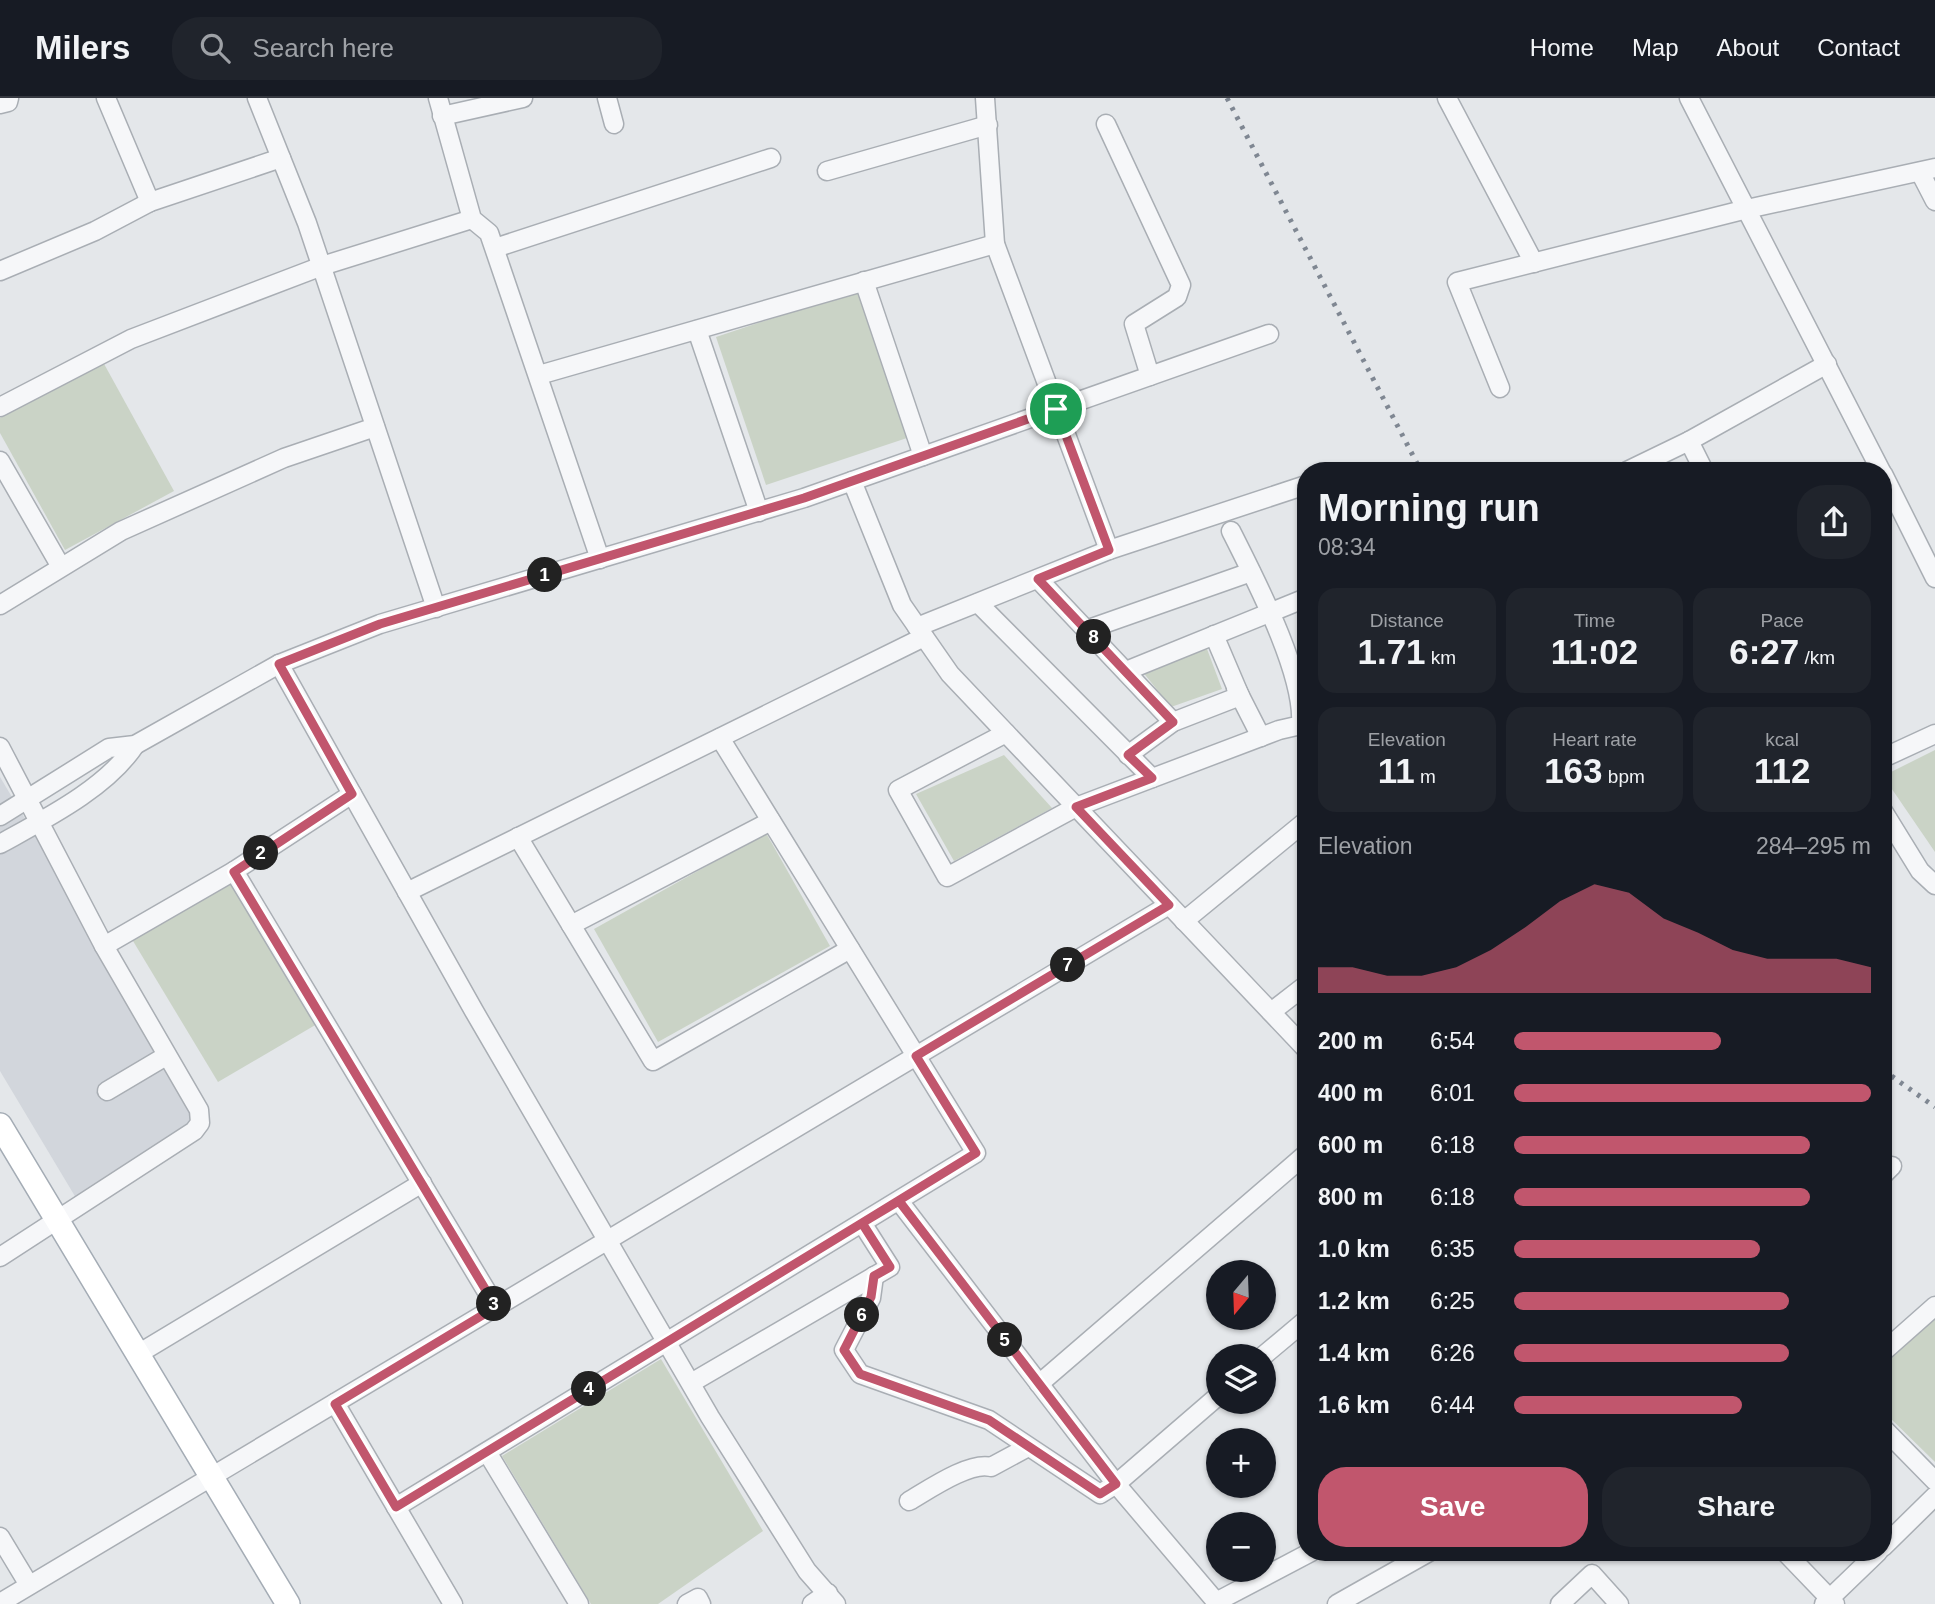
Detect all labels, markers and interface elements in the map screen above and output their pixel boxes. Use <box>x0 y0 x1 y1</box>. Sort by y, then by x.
search box <box>172 17 662 80</box>
text: Milers <box>35 29 130 66</box>
icon: search <box>196 29 234 67</box>
text: Search here <box>252 33 394 63</box>
text: Home <box>1530 34 1594 61</box>
text: Map <box>1632 34 1679 61</box>
text: About <box>1717 34 1779 61</box>
text: Contact <box>1817 34 1900 61</box>
pin <box>1026 379 1086 439</box>
icon: arrive <box>1037 390 1075 428</box>
button: share <box>1797 485 1871 559</box>
text: Morning run <box>1318 487 1540 529</box>
text: 08:34 <box>1318 534 1376 560</box>
pin: 1 <box>528 558 562 592</box>
text: 1 <box>539 564 550 585</box>
text: Distance <box>1370 610 1444 631</box>
text: Time <box>1574 610 1615 631</box>
text: Pace <box>1761 610 1804 631</box>
pin: 8 <box>1076 620 1112 654</box>
text: 8 <box>1088 626 1099 647</box>
text: 1.71 <box>1357 632 1426 671</box>
text: 11:02 <box>1551 632 1638 671</box>
text: 6:27 <box>1729 632 1799 671</box>
text: km <box>1426 647 1456 668</box>
text: /km <box>1799 647 1835 668</box>
text: Elevation <box>1368 729 1446 750</box>
text: Heart rate <box>1552 729 1637 750</box>
text: kcal <box>1765 729 1799 750</box>
text: 11 <box>1378 751 1415 790</box>
text: 163 <box>1544 751 1603 790</box>
text: 112 <box>1754 751 1810 790</box>
text: m <box>1415 766 1436 787</box>
text: bpm <box>1603 766 1645 787</box>
text: Elevation <box>1318 833 1413 859</box>
text: 284–295 m <box>1756 833 1871 859</box>
pin: 2 <box>244 836 278 870</box>
text: 2 <box>255 842 266 863</box>
pin: 7 <box>1050 948 1086 982</box>
text: 7 <box>1062 954 1073 975</box>
text: 200 m <box>1318 1028 1383 1054</box>
text: 6:54 <box>1430 1028 1475 1054</box>
text: 400 m <box>1318 1080 1383 1106</box>
text: 6:01 <box>1430 1080 1475 1106</box>
text: 600 m <box>1318 1132 1383 1158</box>
text: 6:18 <box>1430 1132 1475 1158</box>
text: 800 m <box>1318 1184 1383 1210</box>
text: 6:18 <box>1430 1184 1475 1210</box>
text: 1.0 km <box>1318 1236 1390 1262</box>
text: 6:35 <box>1430 1236 1475 1262</box>
north arrow <box>1206 1260 1276 1330</box>
map controls <box>1206 1260 1276 1582</box>
pin: 3 <box>476 1286 512 1322</box>
text: 1.2 km <box>1318 1288 1390 1314</box>
text: 6:25 <box>1430 1288 1475 1314</box>
text: 3 <box>488 1293 499 1314</box>
pin: 6 <box>844 1298 880 1332</box>
text: 6 <box>856 1304 867 1325</box>
pin: 5 <box>988 1322 1023 1358</box>
text: 5 <box>999 1329 1010 1350</box>
text: 1.4 km <box>1318 1340 1390 1366</box>
text: 6:26 <box>1430 1340 1475 1366</box>
button: layers <box>1206 1344 1276 1414</box>
pin: 4 <box>572 1372 606 1406</box>
text: 4 <box>583 1378 594 1399</box>
text: 1.6 km <box>1318 1392 1390 1418</box>
text: 6:44 <box>1430 1392 1475 1418</box>
button: + <box>1206 1428 1276 1498</box>
button: Save <box>1318 1467 1588 1547</box>
button: Share <box>1602 1467 1871 1547</box>
button: − <box>1206 1512 1276 1582</box>

